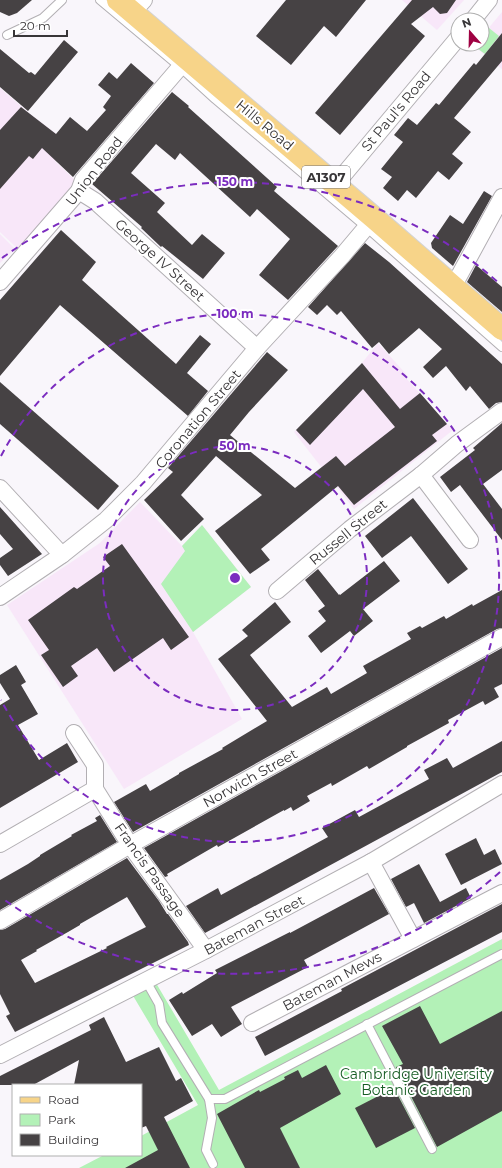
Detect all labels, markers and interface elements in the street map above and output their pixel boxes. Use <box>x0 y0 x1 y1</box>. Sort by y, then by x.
scale bar <box>14 12 67 38</box>
north arrow <box>450 12 490 52</box>
text: N <box>460 15 473 31</box>
text: 20 m <box>20 18 51 33</box>
street label: St Paul's Road <box>357 67 435 155</box>
street label: Hills Road <box>232 96 298 154</box>
street label: Union Road <box>61 133 127 209</box>
road number: A1307 <box>302 166 350 188</box>
text: 150 m <box>217 174 253 189</box>
street label: George IV Street <box>111 215 209 305</box>
text: 100 m <box>217 306 253 321</box>
street label: Coronation Street <box>151 365 245 472</box>
text: 50 m <box>219 438 251 453</box>
street label: Russell Street <box>305 495 391 569</box>
centre of rings <box>228 571 242 585</box>
street label: Norwich Street <box>200 744 301 811</box>
street label: Francis Passage <box>111 819 189 921</box>
street label: Bateman Street <box>201 891 308 959</box>
street label: Bateman Mews <box>279 947 385 1015</box>
park label: Cambridge University Botanic Garden <box>340 1065 492 1099</box>
legend <box>12 1084 142 1156</box>
text: Road <box>48 1092 79 1107</box>
text: Park <box>48 1112 76 1127</box>
text: Building <box>48 1132 99 1147</box>

